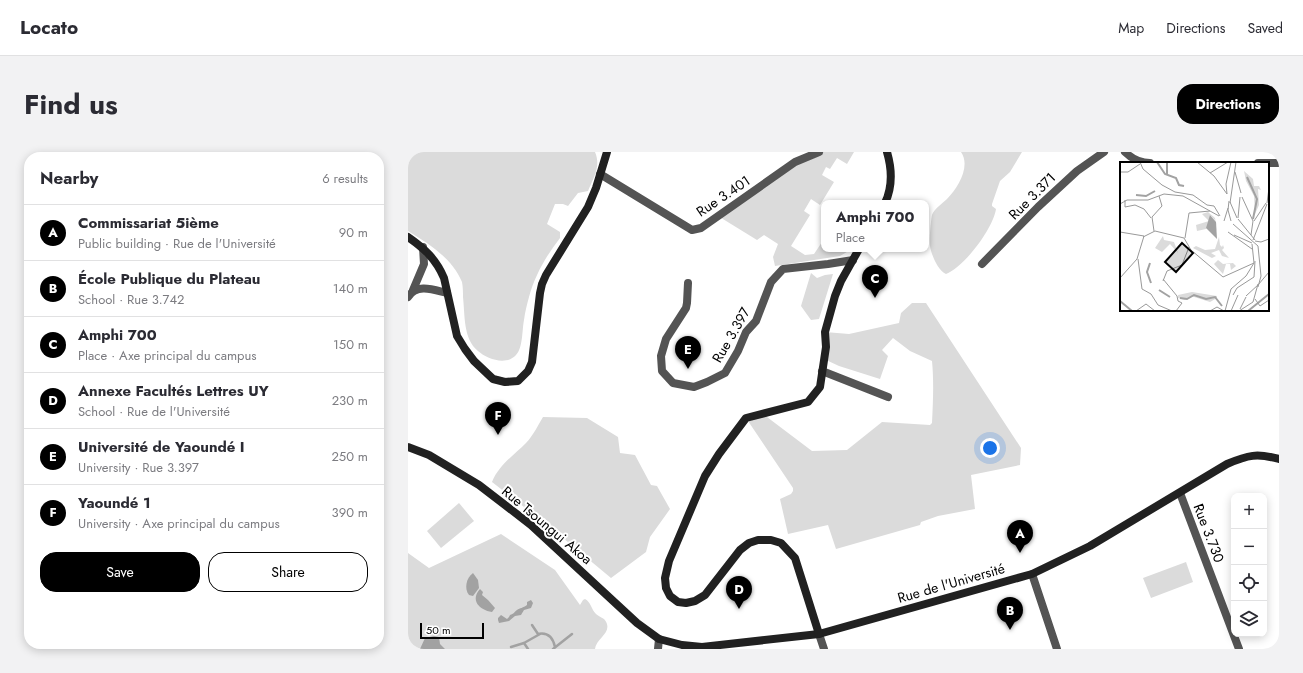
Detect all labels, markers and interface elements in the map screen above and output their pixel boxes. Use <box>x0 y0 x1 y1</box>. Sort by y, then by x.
text: Locato <box>20 14 78 41</box>
text: Map <box>1118 18 1144 38</box>
text: Directions <box>1166 18 1226 38</box>
text: Saved <box>1248 18 1283 38</box>
text: Find us <box>24 84 118 125</box>
button: Directions <box>1177 84 1279 124</box>
inset map <box>1120 162 1269 311</box>
text: Nearby <box>40 166 98 190</box>
street label: Rue 3.371 <box>1004 168 1060 224</box>
text: 6 results <box>322 169 368 188</box>
street label: Rue 3.401 <box>692 171 754 221</box>
popup <box>821 200 929 252</box>
text: Amphi 700 <box>836 206 914 228</box>
text: Commissariat 5ième <box>78 212 219 234</box>
text: A <box>48 223 58 242</box>
text: 90 m <box>339 223 368 242</box>
text: Place <box>836 228 865 247</box>
text: Public building · Rue de l'Université <box>78 234 276 253</box>
pin: C <box>862 265 888 298</box>
text: École Publique du Plateau <box>78 268 260 290</box>
text: B <box>49 279 57 298</box>
text: 140 m <box>333 279 368 298</box>
text: School · Rue 3.742 <box>78 290 184 309</box>
street label: Rue 3.397 <box>707 303 755 366</box>
text: Amphi 700 <box>78 324 157 346</box>
text: C <box>48 335 58 354</box>
text: 150 m <box>333 335 368 354</box>
pin: E <box>675 336 701 369</box>
text: Place · Axe principal du campus <box>78 346 257 365</box>
text: Annexe Facultés Lettres UY <box>78 380 269 402</box>
text: D <box>48 391 58 410</box>
text: 230 m <box>332 391 368 410</box>
text: School · Rue de l'Université <box>78 402 230 421</box>
pin: F <box>485 402 511 435</box>
text: Université de Yaoundé I <box>78 436 245 458</box>
your location <box>980 438 1000 458</box>
text: E <box>49 447 57 466</box>
text: 250 m <box>331 447 368 466</box>
text: University · Rue 3.397 <box>78 458 199 477</box>
street label: Rue Tsoungui Akoa <box>498 481 596 569</box>
text: Yaoundé 1 <box>78 492 151 514</box>
map controls <box>1231 493 1267 637</box>
button: + <box>1231 493 1267 529</box>
street label: Rue 3.730 <box>1189 501 1229 565</box>
text: F <box>49 503 57 522</box>
text: 390 m <box>332 503 368 522</box>
text: University · Axe principal du campus <box>78 514 280 533</box>
pin: A <box>1007 520 1033 553</box>
button: − <box>1231 529 1267 565</box>
button: Save <box>40 552 200 592</box>
button: Share <box>208 552 368 592</box>
street label: Rue de l'Université <box>895 558 1007 608</box>
button: locate <box>1231 565 1267 601</box>
pin: D <box>726 576 752 609</box>
pin: B <box>997 597 1023 630</box>
button: layers <box>1231 601 1267 637</box>
scale bar <box>420 621 484 640</box>
text: 50 m <box>426 622 451 638</box>

